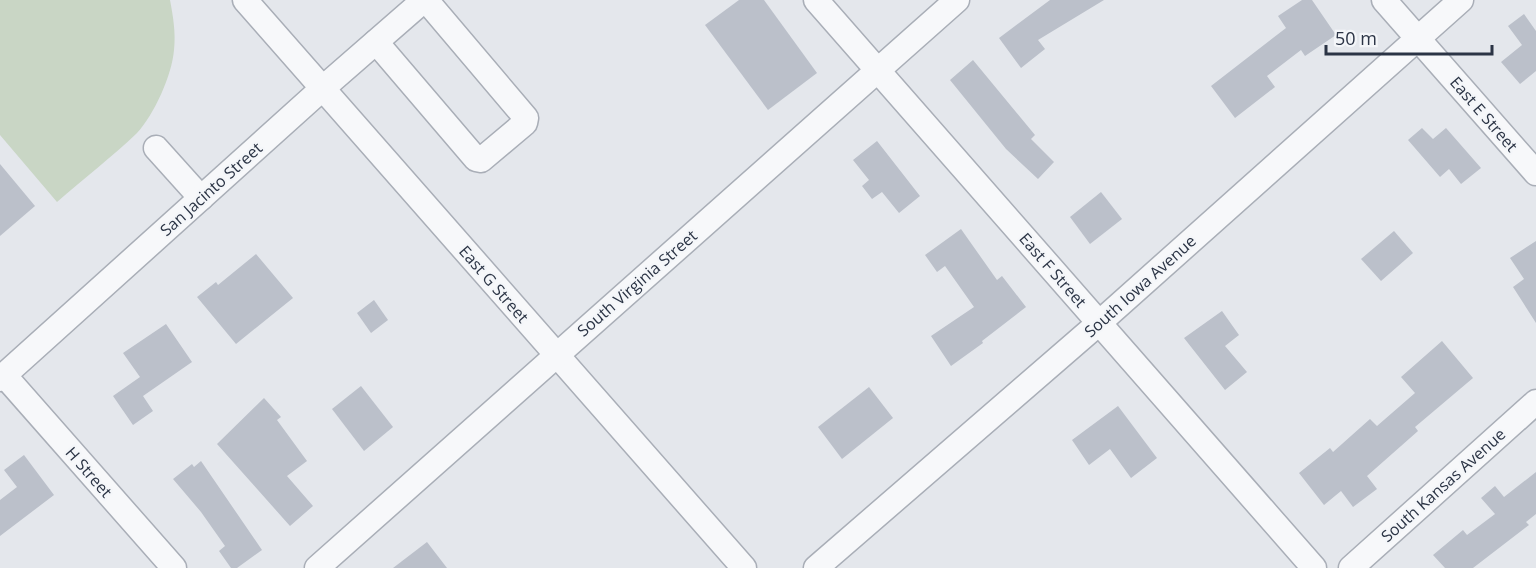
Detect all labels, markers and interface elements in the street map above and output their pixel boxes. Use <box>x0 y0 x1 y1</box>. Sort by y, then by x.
scale bar <box>1326 18 1492 56</box>
text: 50 m <box>1335 26 1377 50</box>
street label: East E Street <box>1445 72 1523 157</box>
street label: San Jacinto Street <box>155 137 267 241</box>
street label: South Virginia Street <box>572 225 702 341</box>
street label: East F Street <box>1014 228 1092 312</box>
street label: South Iowa Avenue <box>1079 230 1201 342</box>
street label: East G Street <box>454 241 534 328</box>
street label: South Kansas Avenue <box>1376 423 1510 547</box>
street label: H Street <box>61 442 117 502</box>

